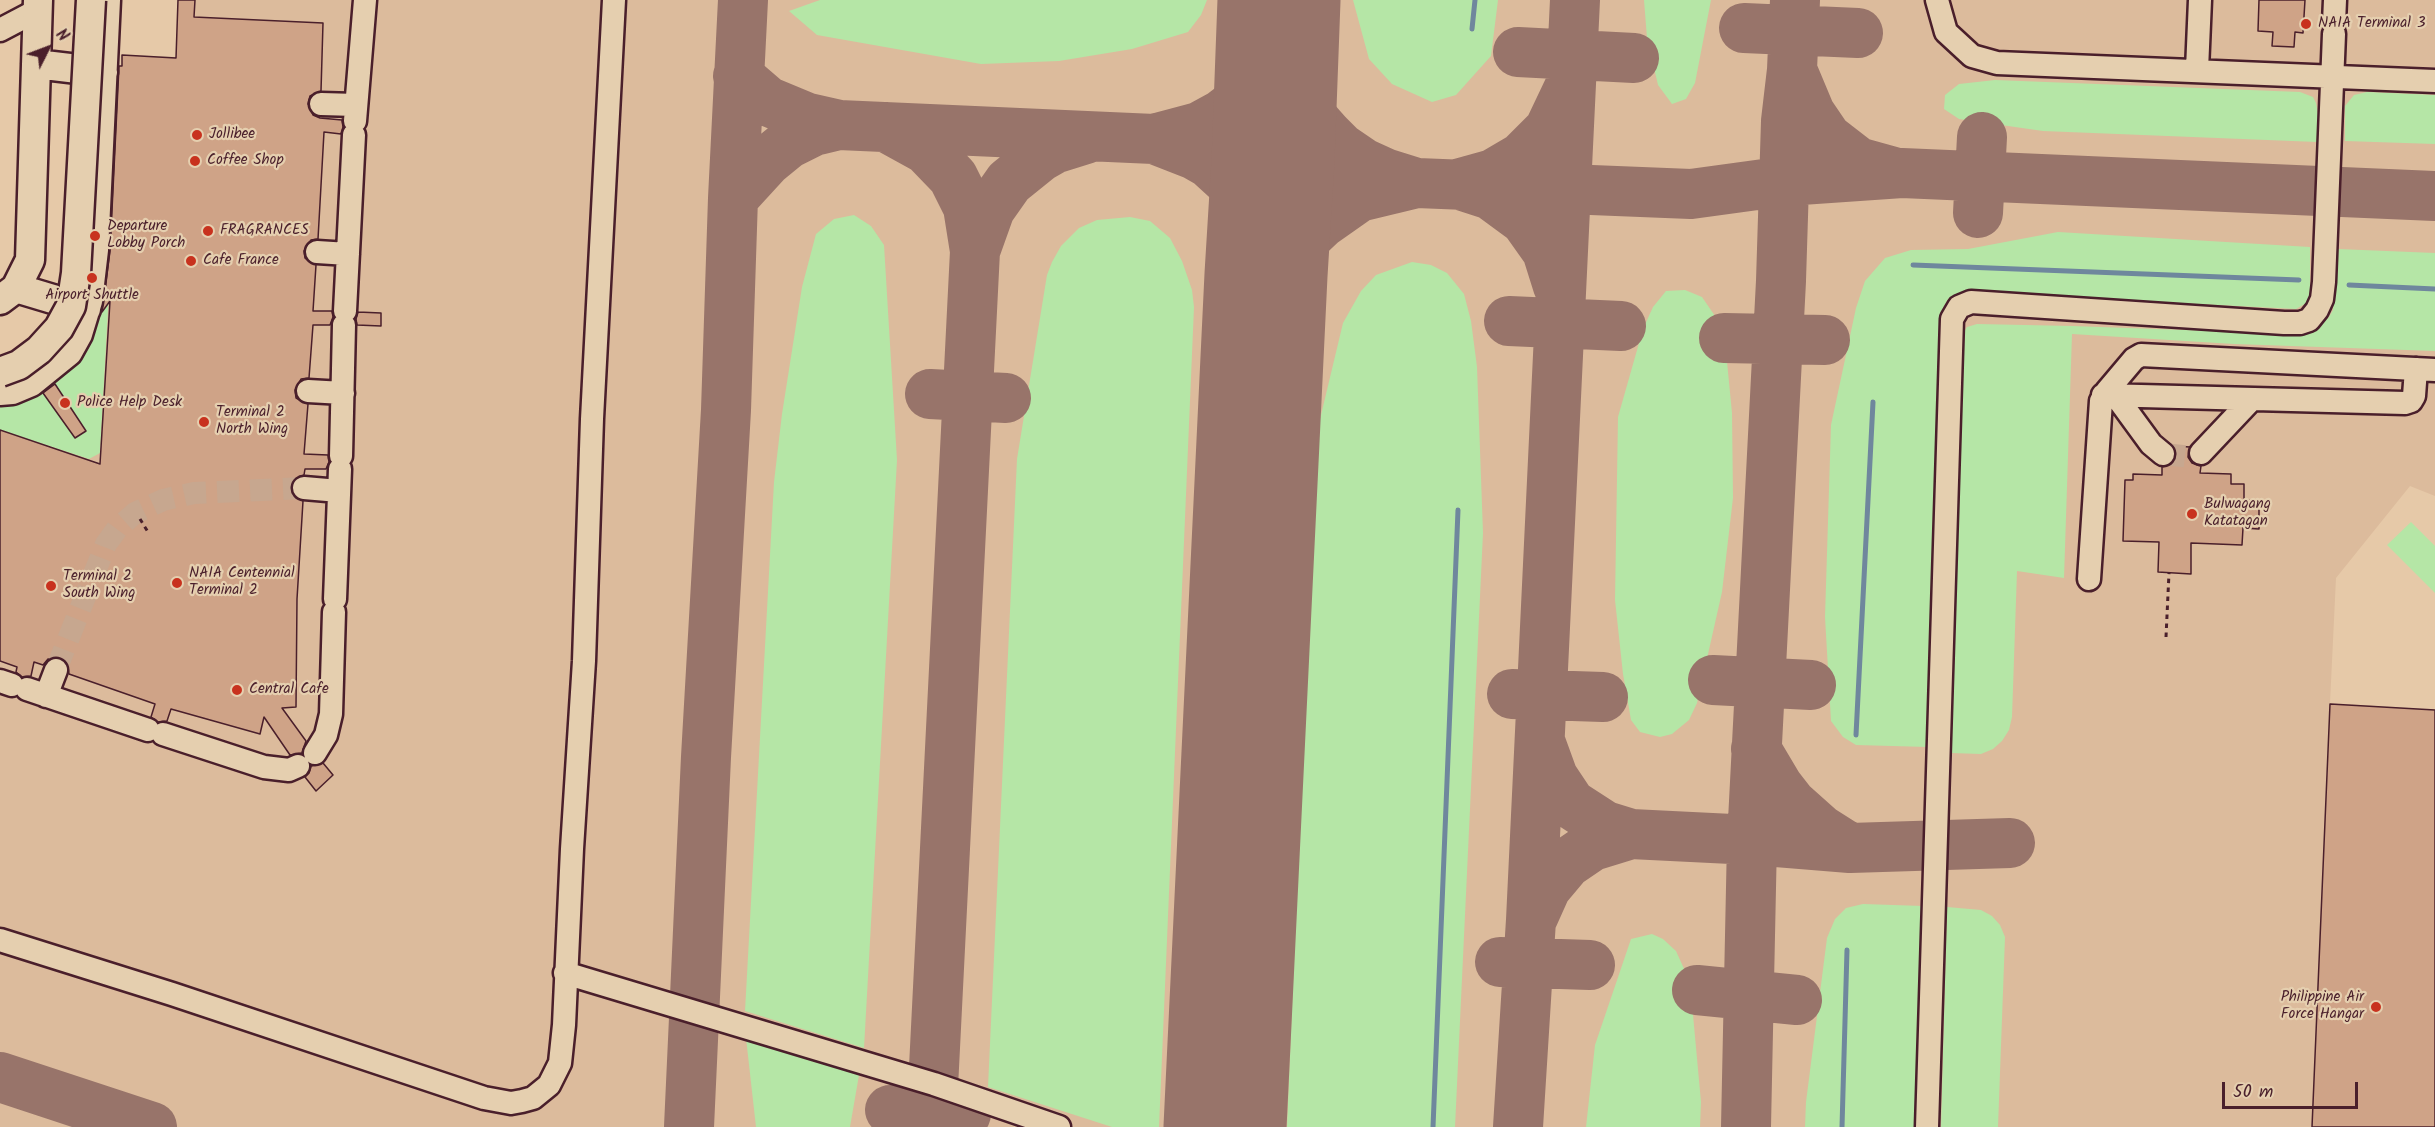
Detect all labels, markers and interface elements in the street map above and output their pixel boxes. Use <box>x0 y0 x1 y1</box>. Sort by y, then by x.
place label: NAIA Terminal 3 <box>2318 15 2426 33</box>
marker: NAIA Terminal 3 <box>2299 17 2313 31</box>
north arrow <box>18 18 78 78</box>
text: N <box>49 23 74 48</box>
place label: Jollibee <box>209 126 255 144</box>
marker: Jollibee <box>190 128 204 142</box>
place label: Coffee Shop <box>207 152 284 170</box>
marker: Coffee Shop <box>188 154 202 168</box>
place label: Departure Lobby Porch <box>107 218 185 253</box>
place label: FRAGRANCES <box>220 222 309 240</box>
marker: FRAGRANCES <box>201 224 215 238</box>
marker: Departure Lobby Porch <box>88 229 102 243</box>
place label: Cafe France <box>203 252 279 270</box>
marker: Cafe France <box>184 254 198 268</box>
marker: Airport Shuttle <box>85 271 99 285</box>
place label: Airport Shuttle <box>45 287 139 305</box>
place label: Police Help Desk <box>77 394 182 412</box>
marker: Police Help Desk <box>58 396 72 410</box>
place label: Terminal 2 North Wing <box>216 404 288 439</box>
marker: Terminal 2 North Wing <box>197 415 211 429</box>
place label: Bulwagang Katatagan <box>2204 496 2271 531</box>
marker: Bulwagang Katatagan <box>2185 507 2199 521</box>
place label: NAIA Centennial Terminal 2 <box>189 565 295 600</box>
place label: Terminal 2 South Wing <box>63 568 135 603</box>
marker: NAIA Centennial Terminal 2 <box>170 576 184 590</box>
marker: Terminal 2 South Wing <box>44 579 58 593</box>
place label: Central Cafe <box>249 681 329 699</box>
marker: Central Cafe <box>230 683 244 697</box>
place label: Philippine Air Force Hangar <box>2281 989 2364 1024</box>
marker: Philippine Air Force Hangar <box>2369 1000 2383 1014</box>
scale bar <box>2225 1070 2362 1108</box>
text: 50 m <box>2233 1078 2273 1107</box>

